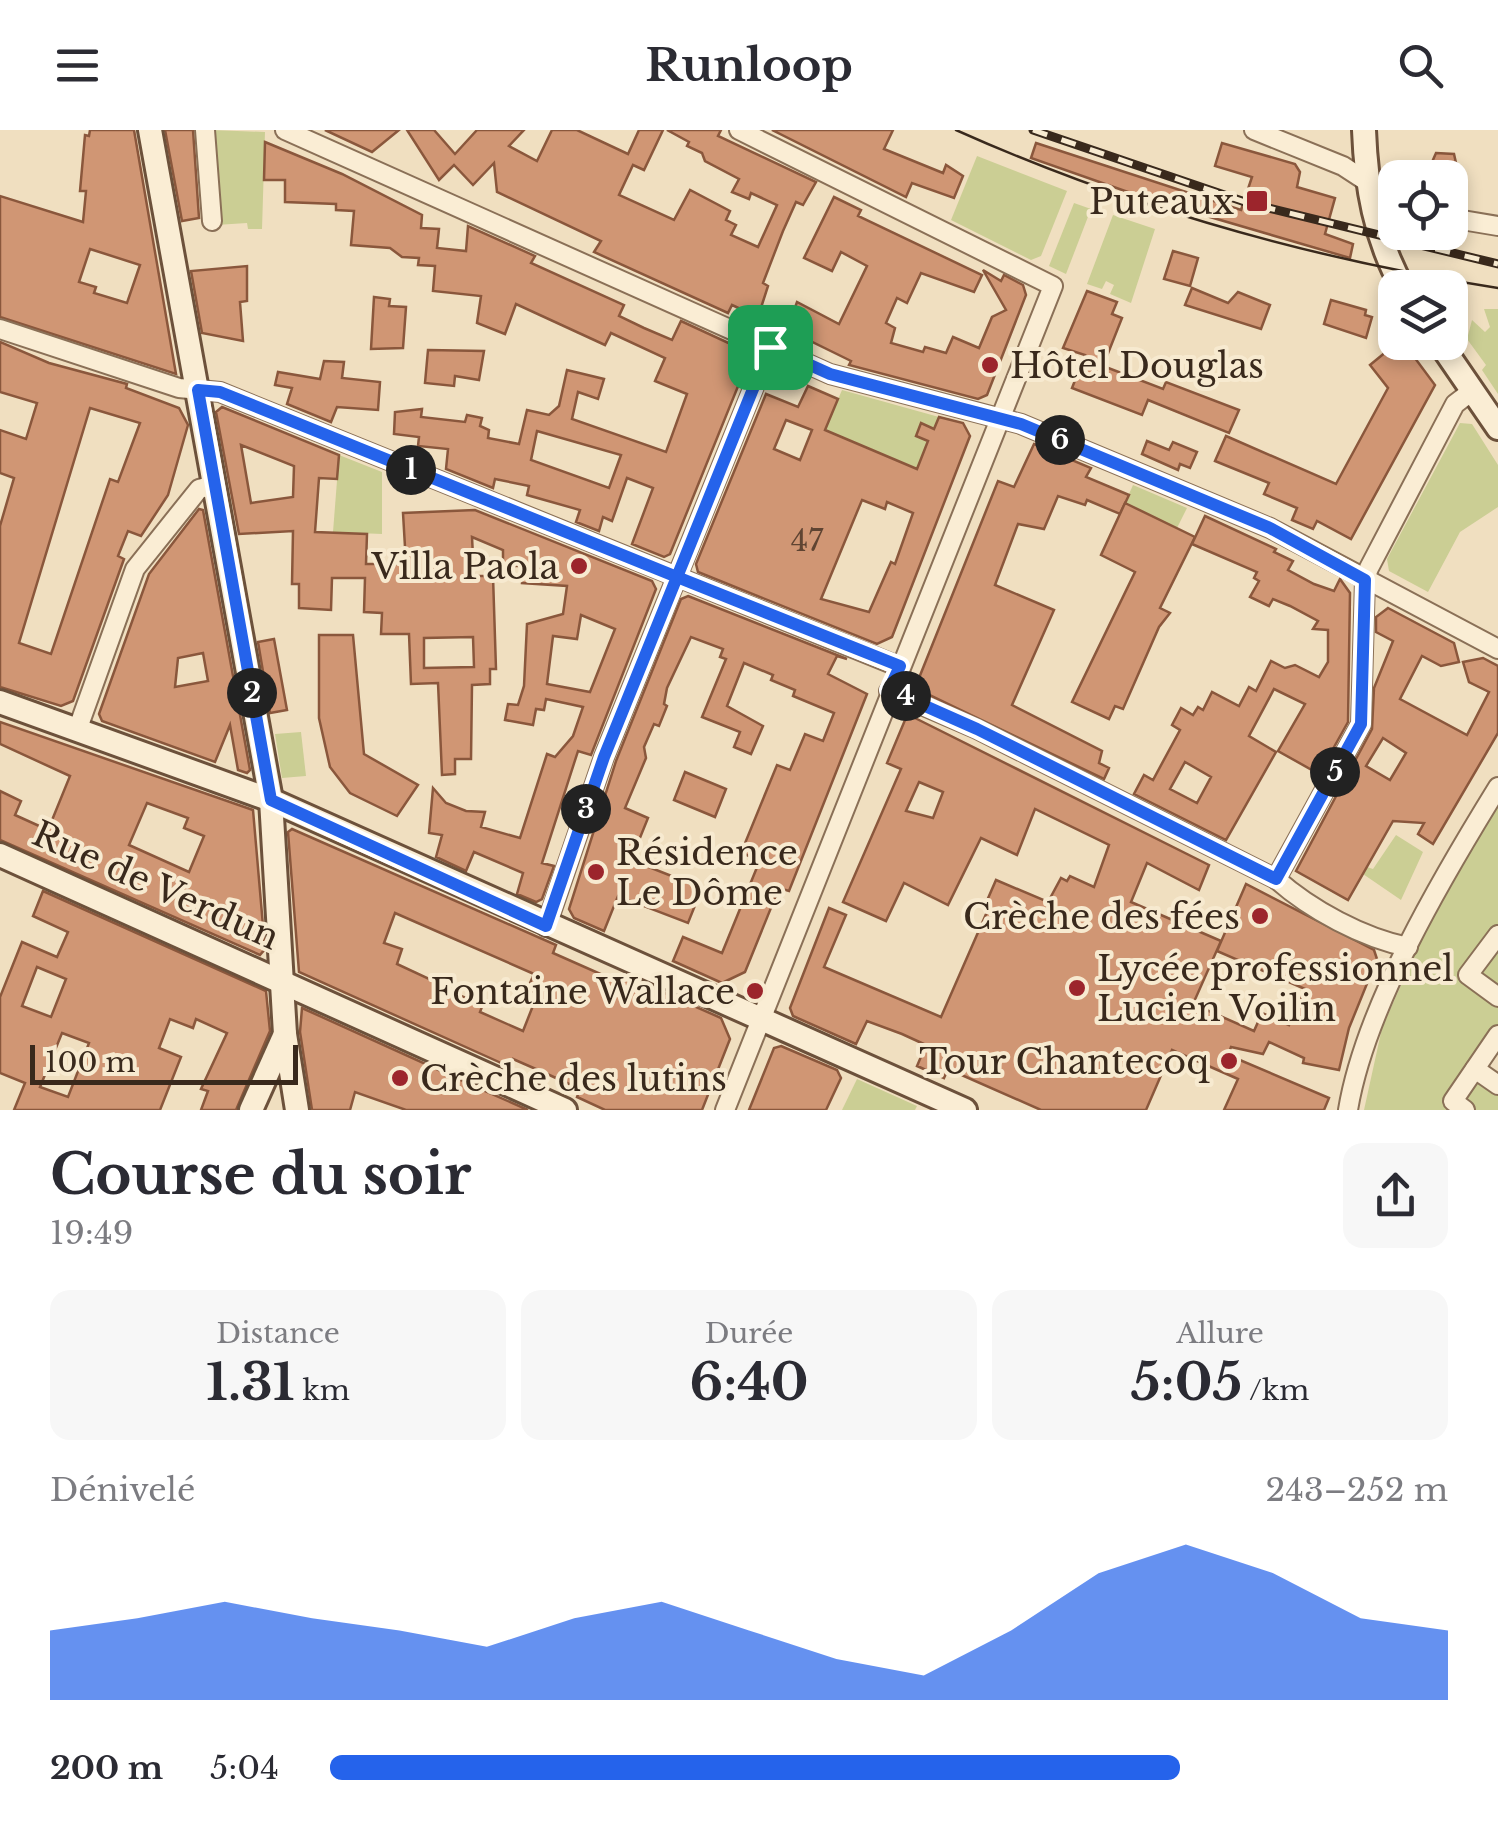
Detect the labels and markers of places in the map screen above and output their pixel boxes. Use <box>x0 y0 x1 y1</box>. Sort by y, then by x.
place label: Puteaux <box>1089 180 1234 223</box>
marker: Puteaux <box>1244 188 1270 214</box>
pin <box>728 305 813 390</box>
place label: Hôtel Douglas <box>1010 344 1264 387</box>
marker: Hôtel Douglas <box>979 354 1001 376</box>
pin: 6 <box>1035 415 1085 465</box>
pin: 1 <box>386 445 436 495</box>
place label: Villa Paola <box>370 545 560 588</box>
marker: Villa Paola <box>568 555 590 577</box>
pin: 2 <box>227 668 277 718</box>
pin: 4 <box>881 671 931 721</box>
pin: 5 <box>1310 747 1360 797</box>
pin: 3 <box>561 784 611 834</box>
place label: Résidence Le Dôme <box>616 831 798 914</box>
marker: Résidence Le Dôme <box>585 861 607 883</box>
place label: Crèche des fées <box>963 895 1240 938</box>
marker: Crèche des fées <box>1249 905 1271 927</box>
place label: Lycée professionnel Lucien Voilin <box>1097 947 1454 1030</box>
place label: Fontaine Wallace <box>430 970 735 1013</box>
marker: Lycée professionnel Lucien Voilin <box>1066 977 1088 999</box>
marker: Fontaine Wallace <box>744 980 766 1002</box>
place label: Tour Chantecoq <box>919 1040 1210 1083</box>
marker: Tour Chantecoq <box>1218 1050 1240 1072</box>
place label: Crèche des lutins <box>420 1057 727 1100</box>
marker: Crèche des lutins <box>389 1067 411 1089</box>

